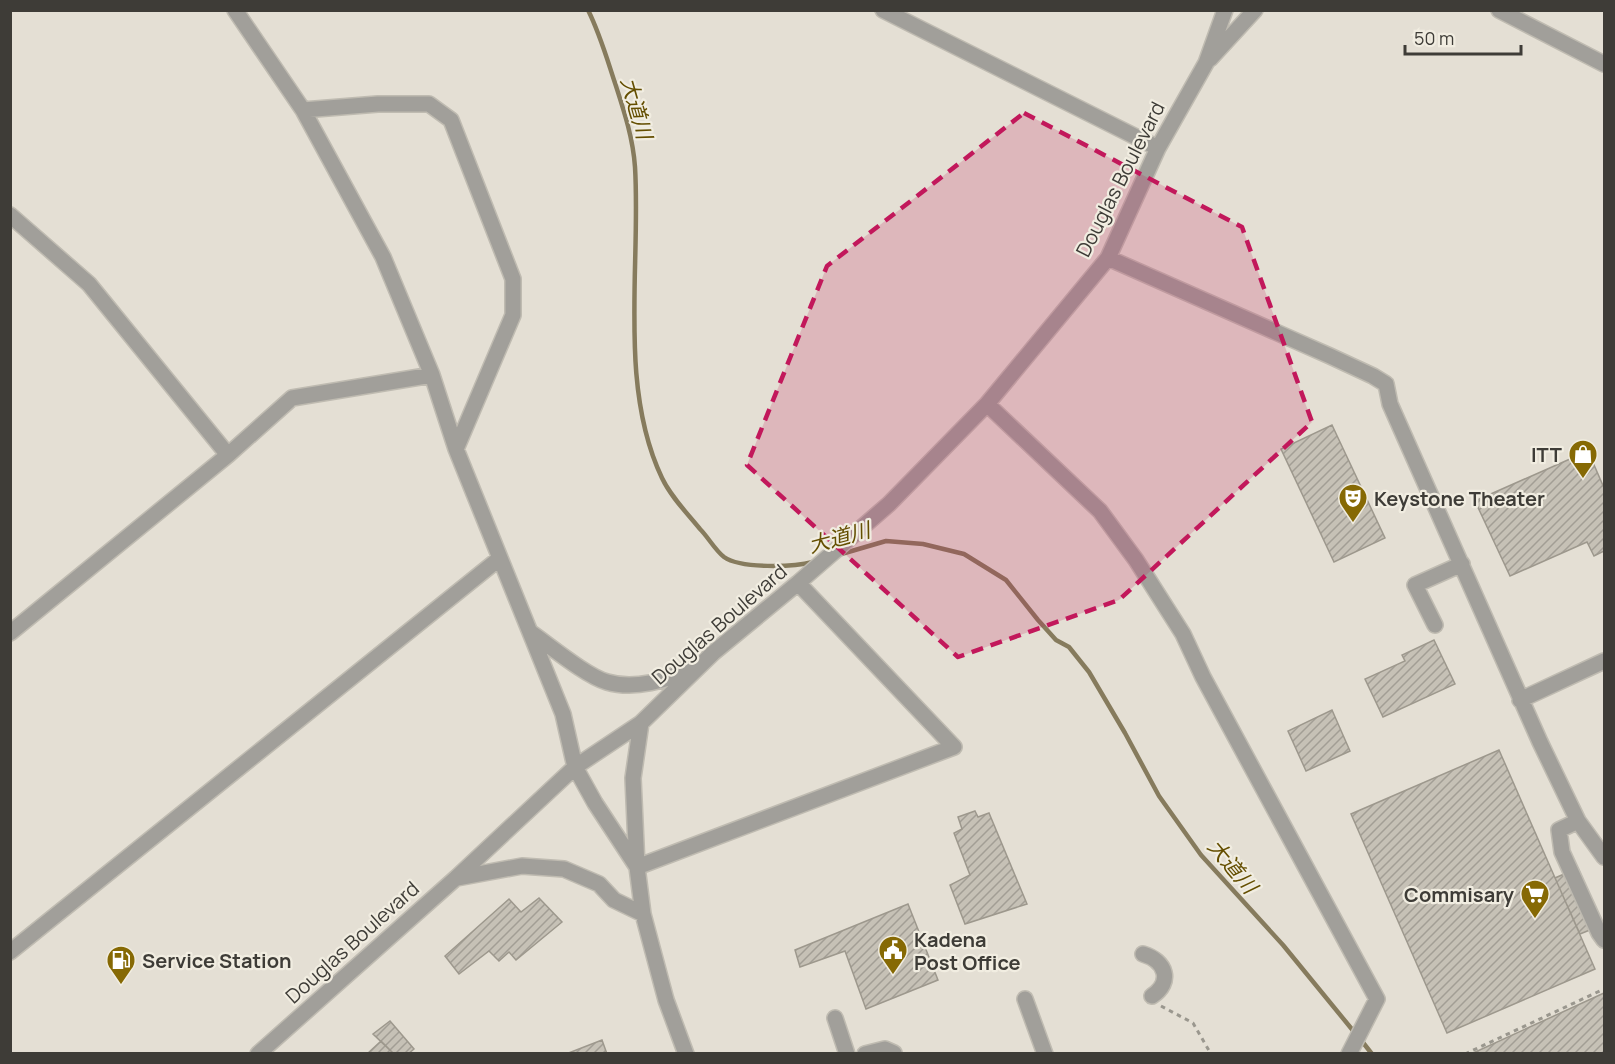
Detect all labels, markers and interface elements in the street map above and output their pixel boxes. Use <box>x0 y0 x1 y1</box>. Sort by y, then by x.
scale bar <box>1405 18 1520 56</box>
text: 50 m <box>1414 26 1454 50</box>
water label: 大道川 <box>615 74 660 144</box>
street label: Douglas Boulevard <box>1069 97 1171 261</box>
shop icon: ITT <box>1567 438 1599 480</box>
place label: ITT <box>1531 441 1562 468</box>
theatre icon: Keystone Theater <box>1337 482 1369 524</box>
place label: Keystone Theater <box>1374 485 1545 512</box>
water label: 大道川 <box>805 515 875 559</box>
street label: Douglas Boulevard <box>646 558 792 690</box>
water label: 大道川 <box>1202 833 1265 901</box>
street label: Douglas Boulevard <box>280 875 424 1009</box>
supermarket icon: Commisary <box>1519 878 1551 920</box>
place label: Commisary <box>1404 881 1515 908</box>
place label: Kadena Post Office <box>914 926 1021 976</box>
public building icon: Kadena Post Office <box>877 934 909 976</box>
fuel station icon: Service Station <box>105 944 137 986</box>
place label: Service Station <box>142 947 292 974</box>

